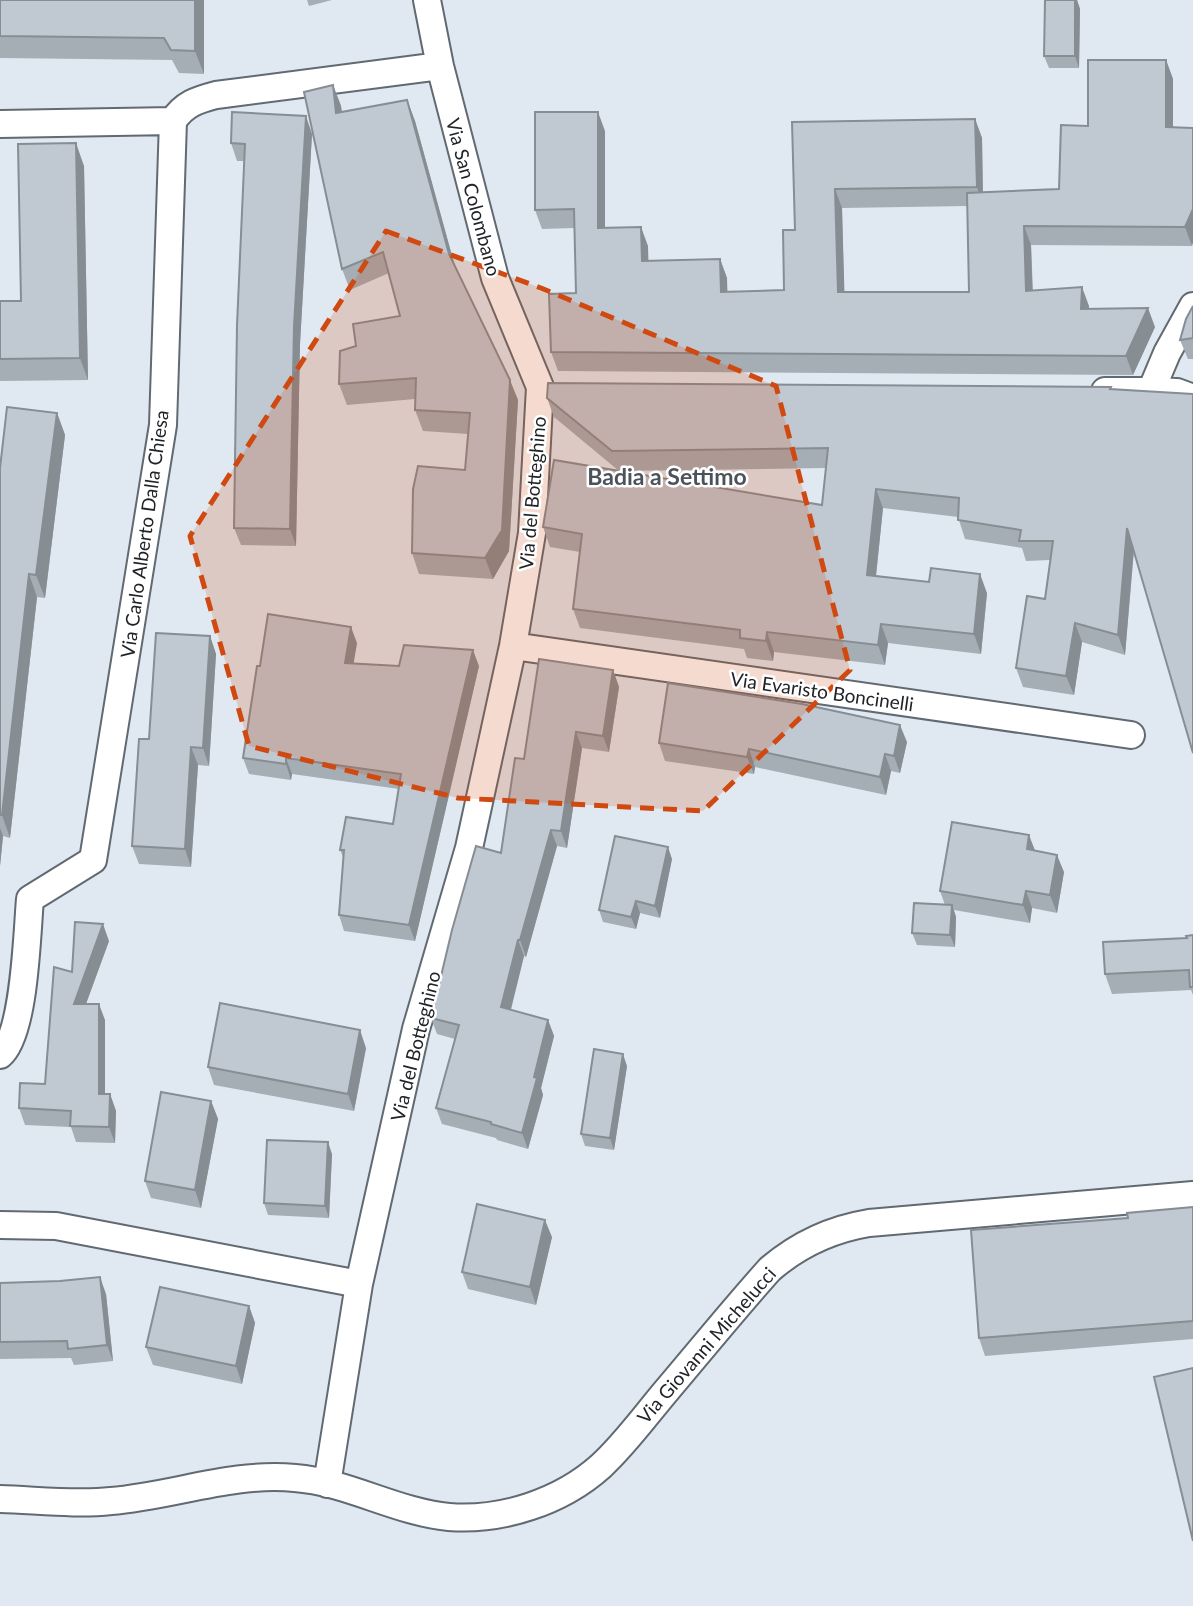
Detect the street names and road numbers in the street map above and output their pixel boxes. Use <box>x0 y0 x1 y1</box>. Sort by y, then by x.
street label: Via San Colombano <box>442 116 506 278</box>
street label: Via Carlo Alberto Dalla Chiesa <box>115 409 173 659</box>
street label: Via del Botteghino <box>514 415 550 571</box>
street label: Via Evaristo Boncinelli <box>729 667 915 715</box>
street label: Via del Botteghino <box>385 969 445 1123</box>
street label: Via Giovanni Michelucci <box>632 1262 780 1428</box>

